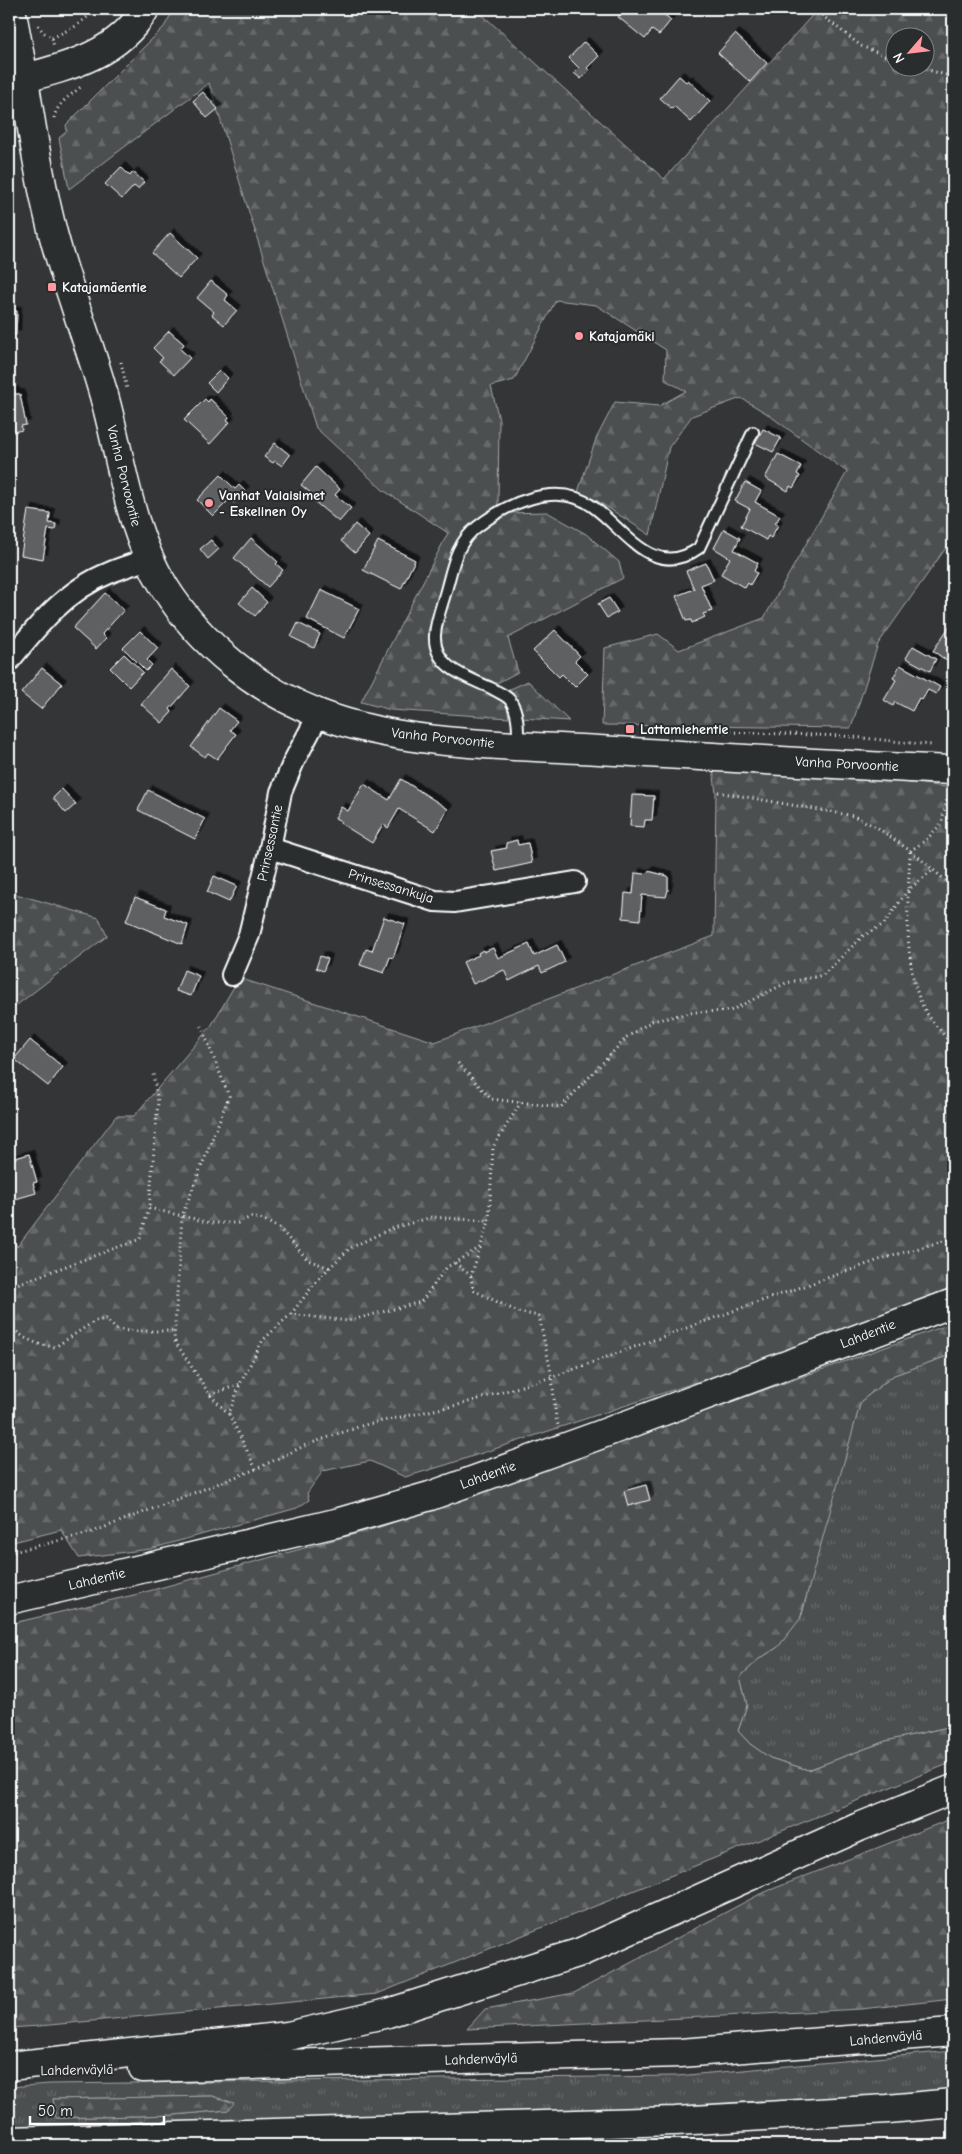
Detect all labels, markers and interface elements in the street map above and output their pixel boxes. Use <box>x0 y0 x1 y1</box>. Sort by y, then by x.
north arrow <box>884 28 934 78</box>
text: N <box>889 50 909 66</box>
place label: Katajamäentie <box>62 279 147 296</box>
marker: Katajamäentie <box>46 281 58 293</box>
place label: Katajamäki <box>589 328 655 345</box>
marker: Katajamäki <box>573 330 585 342</box>
street label: Vanha Porvoontie <box>103 424 145 528</box>
place label: Vanhat Valaisimet - Eskelinen Oy <box>219 487 325 520</box>
marker: Vanhat Valaisimet - Eskelinen Oy <box>203 497 215 509</box>
place label: Lattamiehentie <box>640 721 729 738</box>
marker: Lattamiehentie <box>624 723 636 735</box>
street label: Vanha Porvoontie <box>391 724 495 752</box>
street label: Vanha Porvoontie <box>795 753 899 775</box>
street label: Prinsessantie <box>254 803 286 883</box>
street label: Prinsessankuja <box>346 865 436 907</box>
street label: Lahdentie <box>838 1316 898 1352</box>
street label: Lahdentie <box>458 1457 518 1493</box>
street label: Lahdentie <box>67 1564 127 1594</box>
street label: Lahdenväylä <box>849 2026 923 2050</box>
street label: Lahdenväylä <box>444 2049 518 2069</box>
street label: Lahdenväylä <box>40 2061 114 2079</box>
scale bar <box>30 2094 164 2126</box>
text: 50 m <box>38 2102 73 2120</box>

